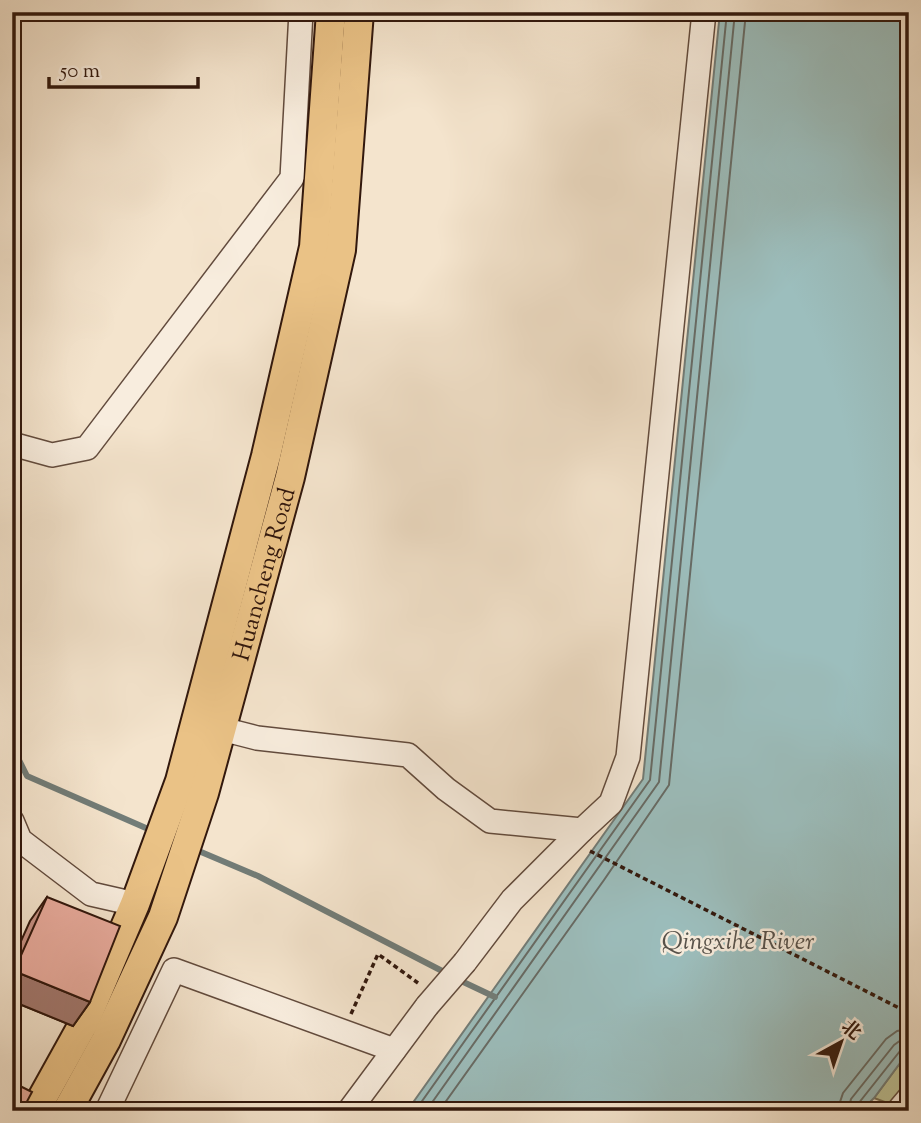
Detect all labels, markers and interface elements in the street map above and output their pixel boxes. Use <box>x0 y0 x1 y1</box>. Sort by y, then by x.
scale bar <box>49 46 198 90</box>
text: 50 m <box>59 57 100 87</box>
street label: Huancheng Road <box>226 484 305 665</box>
water label: Qingxihe River <box>662 924 814 961</box>
north arrow <box>806 1007 876 1078</box>
text: 北 <box>834 1014 866 1047</box>

